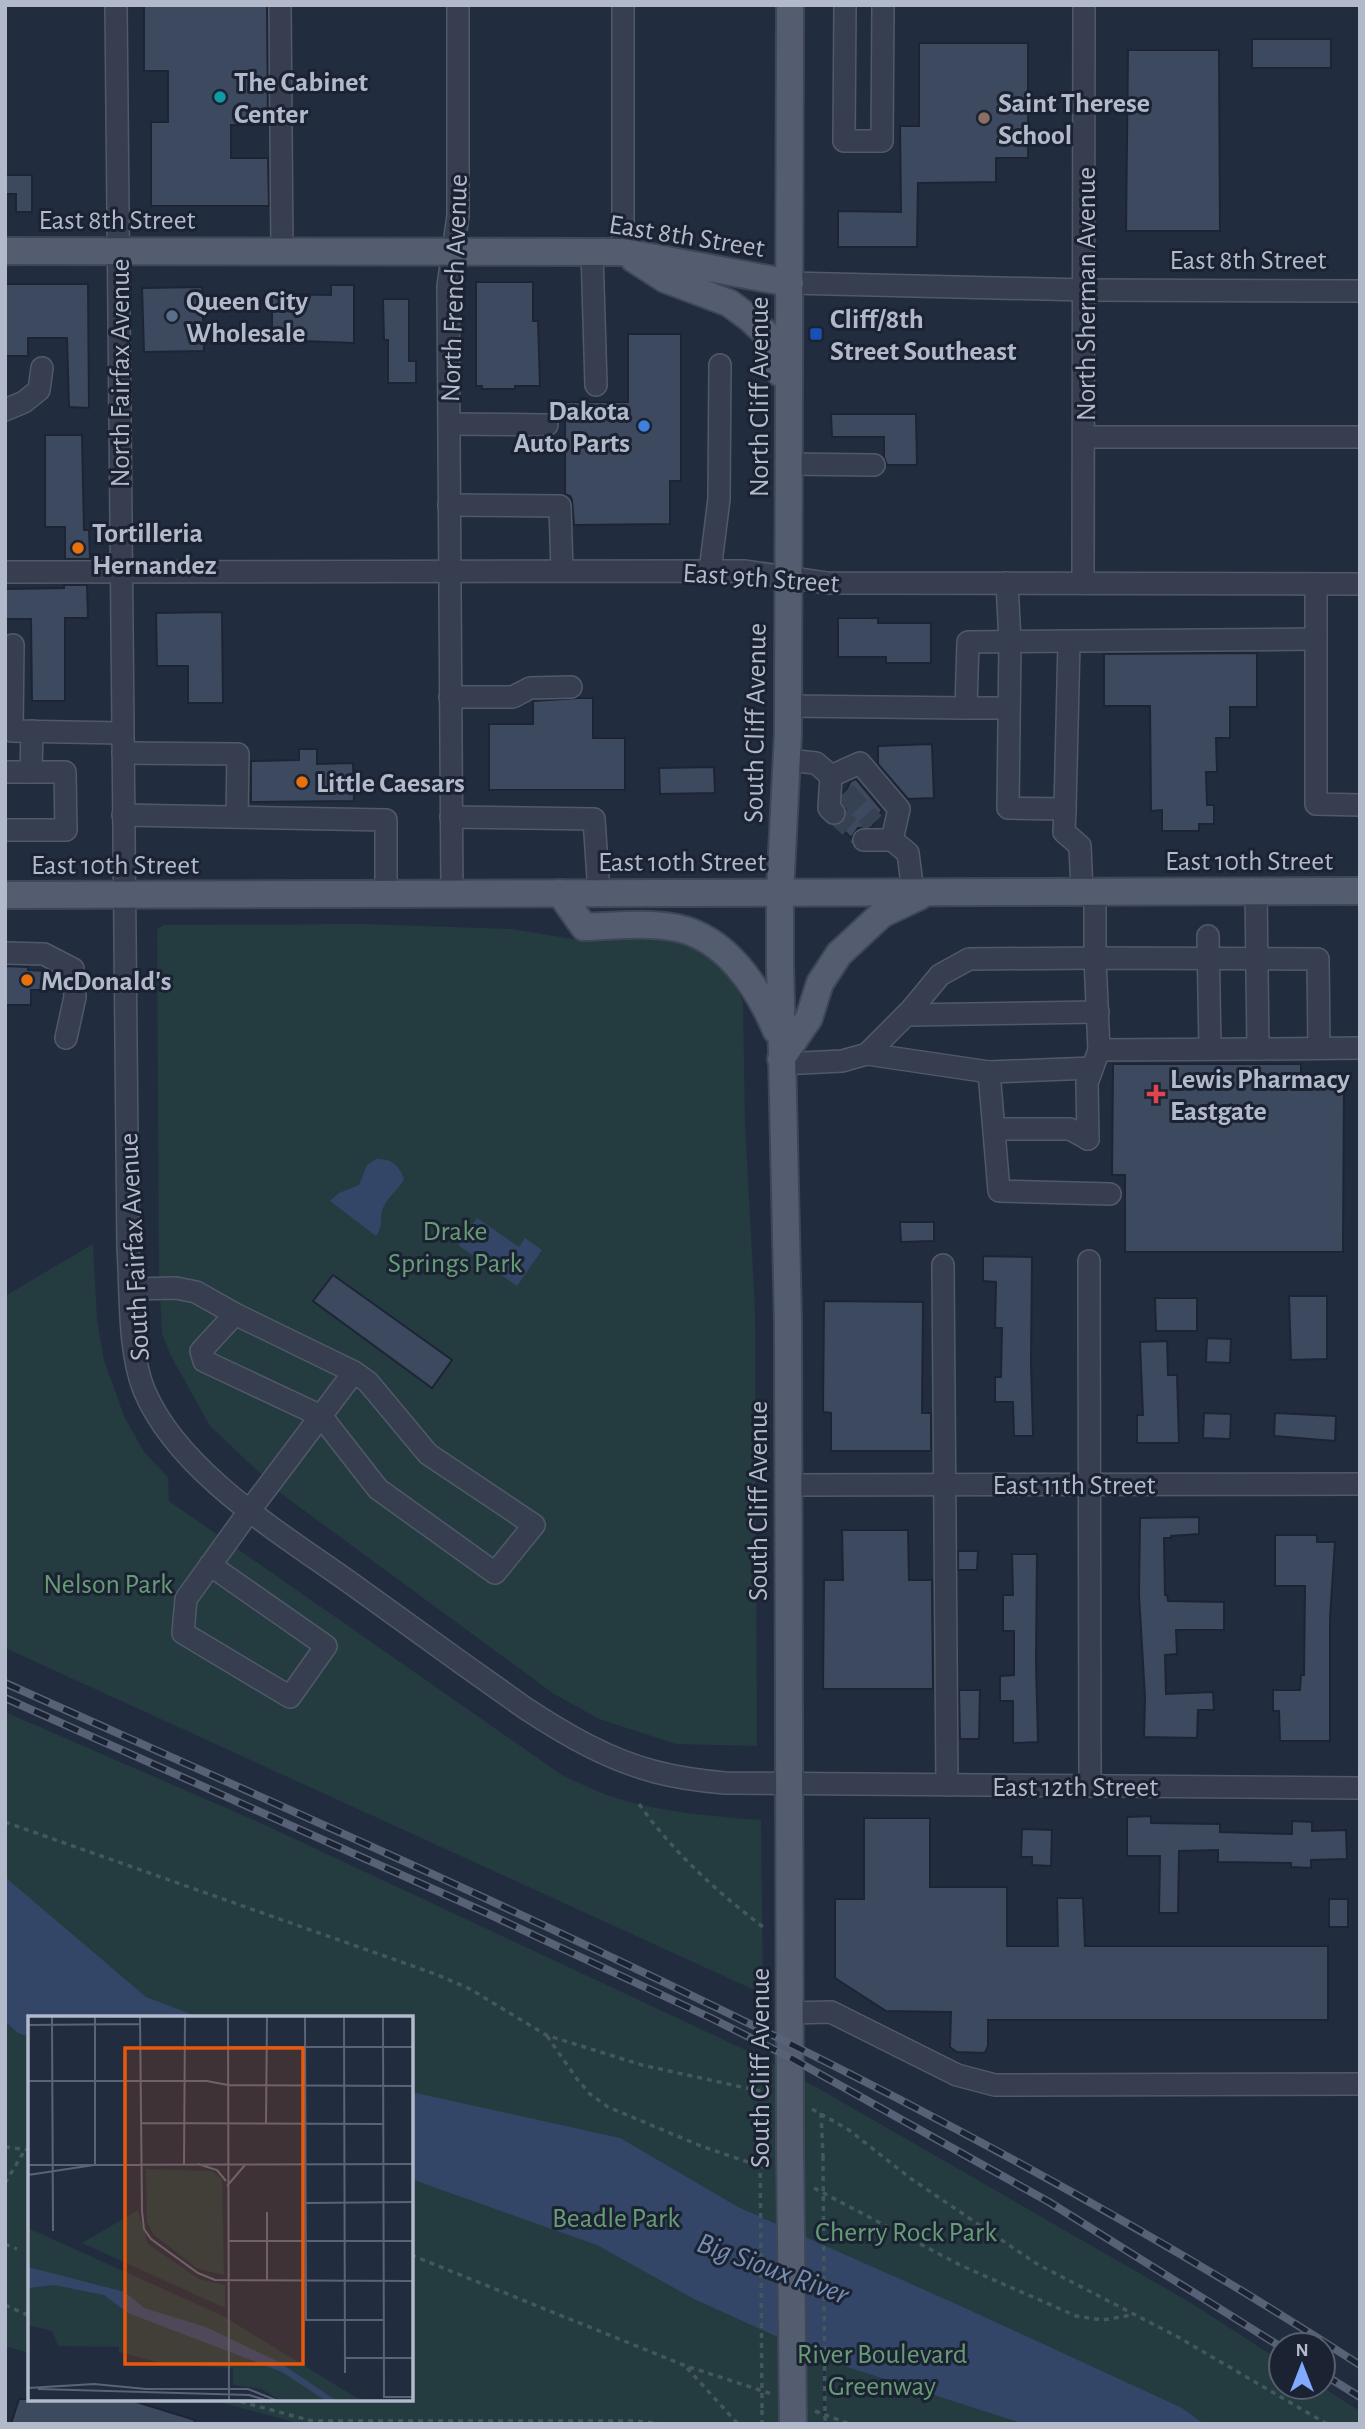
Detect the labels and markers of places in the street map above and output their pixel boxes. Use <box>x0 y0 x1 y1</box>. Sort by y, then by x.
place label: The Cabinet Center <box>234 69 368 129</box>
marker: The Cabinet Center <box>212 89 228 105</box>
place label: Saint Therese School <box>998 90 1150 150</box>
marker: Saint Therese School <box>976 110 992 126</box>
place label: Queen City Wholesale <box>186 288 309 348</box>
place label: Cliff/8th Street Southeast <box>830 306 1017 366</box>
marker: Queen City Wholesale <box>164 308 180 324</box>
marker: Cliff/8th Street Southeast <box>808 326 824 342</box>
place label: Dakota Auto Parts <box>514 398 630 458</box>
marker: Dakota Auto Parts <box>636 418 652 434</box>
place label: Tortilleria Hernandez <box>92 520 217 580</box>
marker: Tortilleria Hernandez <box>70 540 86 556</box>
place label: Little Caesars <box>316 770 465 798</box>
marker: Little Caesars <box>294 774 310 790</box>
place label: McDonald's <box>41 968 171 996</box>
marker: McDonald's <box>19 972 35 988</box>
place label: Lewis Pharmacy Eastgate <box>1170 1066 1350 1126</box>
marker: Lewis Pharmacy Eastgate <box>1148 1086 1164 1102</box>

